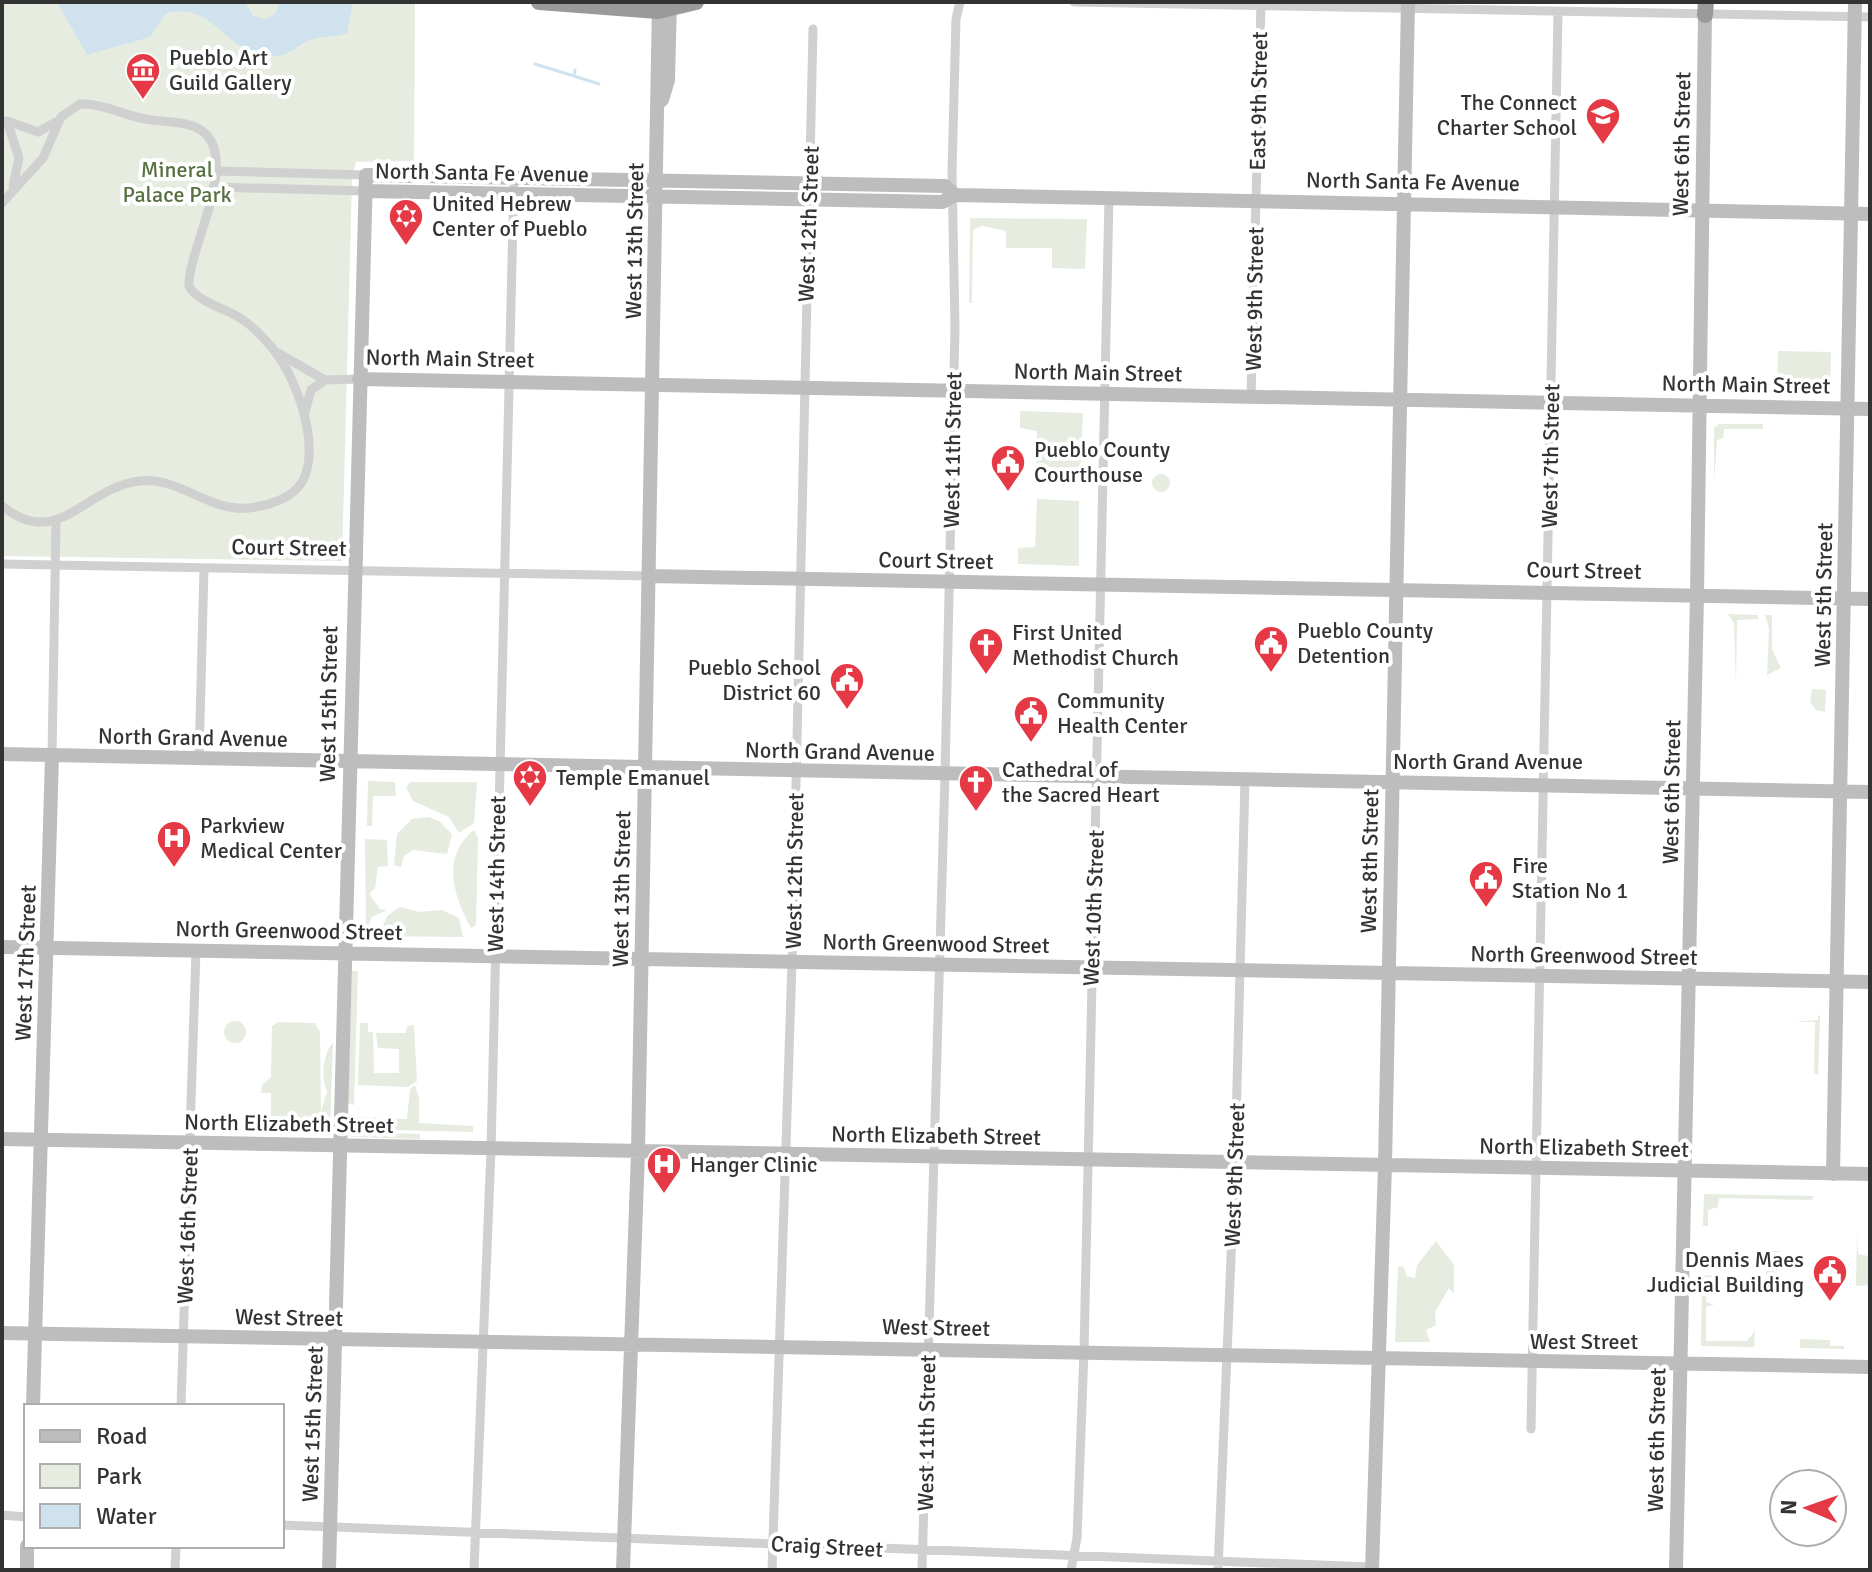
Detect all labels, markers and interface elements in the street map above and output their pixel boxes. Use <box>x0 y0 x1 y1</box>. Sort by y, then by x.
street label: East 9th Street <box>1244 31 1273 171</box>
place label: Pueblo Art Guild Gallery <box>169 44 292 96</box>
museum icon: Pueblo Art Guild Gallery <box>124 51 162 101</box>
street label: West 6th Street <box>1667 71 1696 217</box>
place label: The Connect Charter School <box>1437 89 1577 141</box>
school or university icon: The Connect Charter School <box>1584 96 1622 146</box>
street label: West 12th Street <box>792 145 825 303</box>
park label: Mineral Palace Park <box>122 156 232 208</box>
street label: North Santa Fe Avenue <box>375 157 589 188</box>
street label: West 13th Street <box>620 162 649 320</box>
street label: North Santa Fe Avenue <box>1306 166 1520 197</box>
place label: United Hebrew Center of Pueblo <box>432 190 588 242</box>
synagogue icon: United Hebrew Center of Pueblo <box>387 197 425 247</box>
street label: West 9th Street <box>1240 226 1269 372</box>
street label: North Main Street <box>365 344 535 373</box>
street label: North Main Street <box>1013 358 1183 387</box>
street label: North Main Street <box>1661 370 1831 399</box>
street label: West 11th Street <box>938 371 967 529</box>
street label: West 7th Street <box>1536 383 1565 529</box>
place label: Pueblo County Courthouse <box>1034 436 1171 488</box>
public building icon: Pueblo County Courthouse <box>989 443 1027 493</box>
street label: West 5th Street <box>1809 522 1838 668</box>
street label: Court Street <box>231 533 347 562</box>
street label: Court Street <box>878 546 994 575</box>
street label: Court Street <box>1526 556 1642 585</box>
place label: Pueblo County Detention <box>1297 617 1434 669</box>
place label: First United Methodist Church <box>1012 619 1179 671</box>
public building icon: Pueblo County Detention <box>1252 624 1290 674</box>
street label: West 15th Street <box>314 625 343 783</box>
church icon: First United Methodist Church <box>967 626 1005 676</box>
place label: Pueblo School District 60 <box>688 654 821 706</box>
public building icon: Pueblo School District 60 <box>828 661 866 711</box>
place label: Community Health Center <box>1057 687 1187 739</box>
public building icon: Community Health Center <box>1012 694 1050 744</box>
street label: West 6th Street <box>1657 719 1686 865</box>
street label: North Grand Avenue <box>98 722 288 753</box>
street label: North Grand Avenue <box>745 736 935 767</box>
street label: North Grand Avenue <box>1393 748 1583 775</box>
place label: Cathedral of the Sacred Heart <box>1002 756 1160 808</box>
synagogue icon: Temple Emanuel <box>511 758 549 808</box>
church icon: Cathedral of the Sacred Heart <box>957 763 995 813</box>
place label: Temple Emanuel <box>556 764 710 791</box>
street label: West 8th Street <box>1355 788 1384 934</box>
street label: West 12th Street <box>780 792 809 950</box>
street label: West 14th Street <box>482 795 511 953</box>
street label: West 13th Street <box>607 810 636 968</box>
place label: Parkview Medical Center <box>200 812 342 864</box>
hospital icon: Parkview Medical Center <box>155 819 193 869</box>
street label: West 10th Street <box>1077 829 1110 987</box>
place label: Fire Station No 1 <box>1512 852 1628 904</box>
public building icon: Fire Station No 1 <box>1467 859 1505 909</box>
street label: West 17th Street <box>9 884 42 1042</box>
street label: North Greenwood Street <box>175 915 403 946</box>
street label: North Greenwood Street <box>822 928 1050 959</box>
street label: North Greenwood Street <box>1470 940 1698 971</box>
street label: West 9th Street <box>1218 1102 1251 1248</box>
street label: North Elizabeth Street <box>184 1108 394 1139</box>
street label: North Elizabeth Street <box>831 1120 1041 1151</box>
street label: North Elizabeth Street <box>1479 1132 1689 1163</box>
hospital icon: Hanger Clinic <box>645 1145 683 1195</box>
street label: West 16th Street <box>171 1147 204 1305</box>
place label: Hanger Clinic <box>690 1151 817 1178</box>
place label: Dennis Maes Judicial Building <box>1647 1246 1804 1298</box>
public building icon: Dennis Maes Judicial Building <box>1811 1253 1849 1303</box>
street label: West Street <box>235 1303 344 1332</box>
street label: West Street <box>882 1313 991 1342</box>
street label: West Street <box>1530 1328 1638 1355</box>
street label: West 15th Street <box>296 1345 329 1503</box>
street label: West 11th Street <box>912 1354 941 1512</box>
street label: West 6th Street <box>1642 1367 1671 1513</box>
legend <box>24 1404 284 1548</box>
text: Road <box>96 1421 147 1451</box>
text: Park <box>96 1461 142 1491</box>
north arrow <box>1768 1468 1848 1548</box>
text: N <box>1775 1499 1802 1515</box>
text: Water <box>96 1501 157 1531</box>
street label: Craig Street <box>770 1530 884 1563</box>

